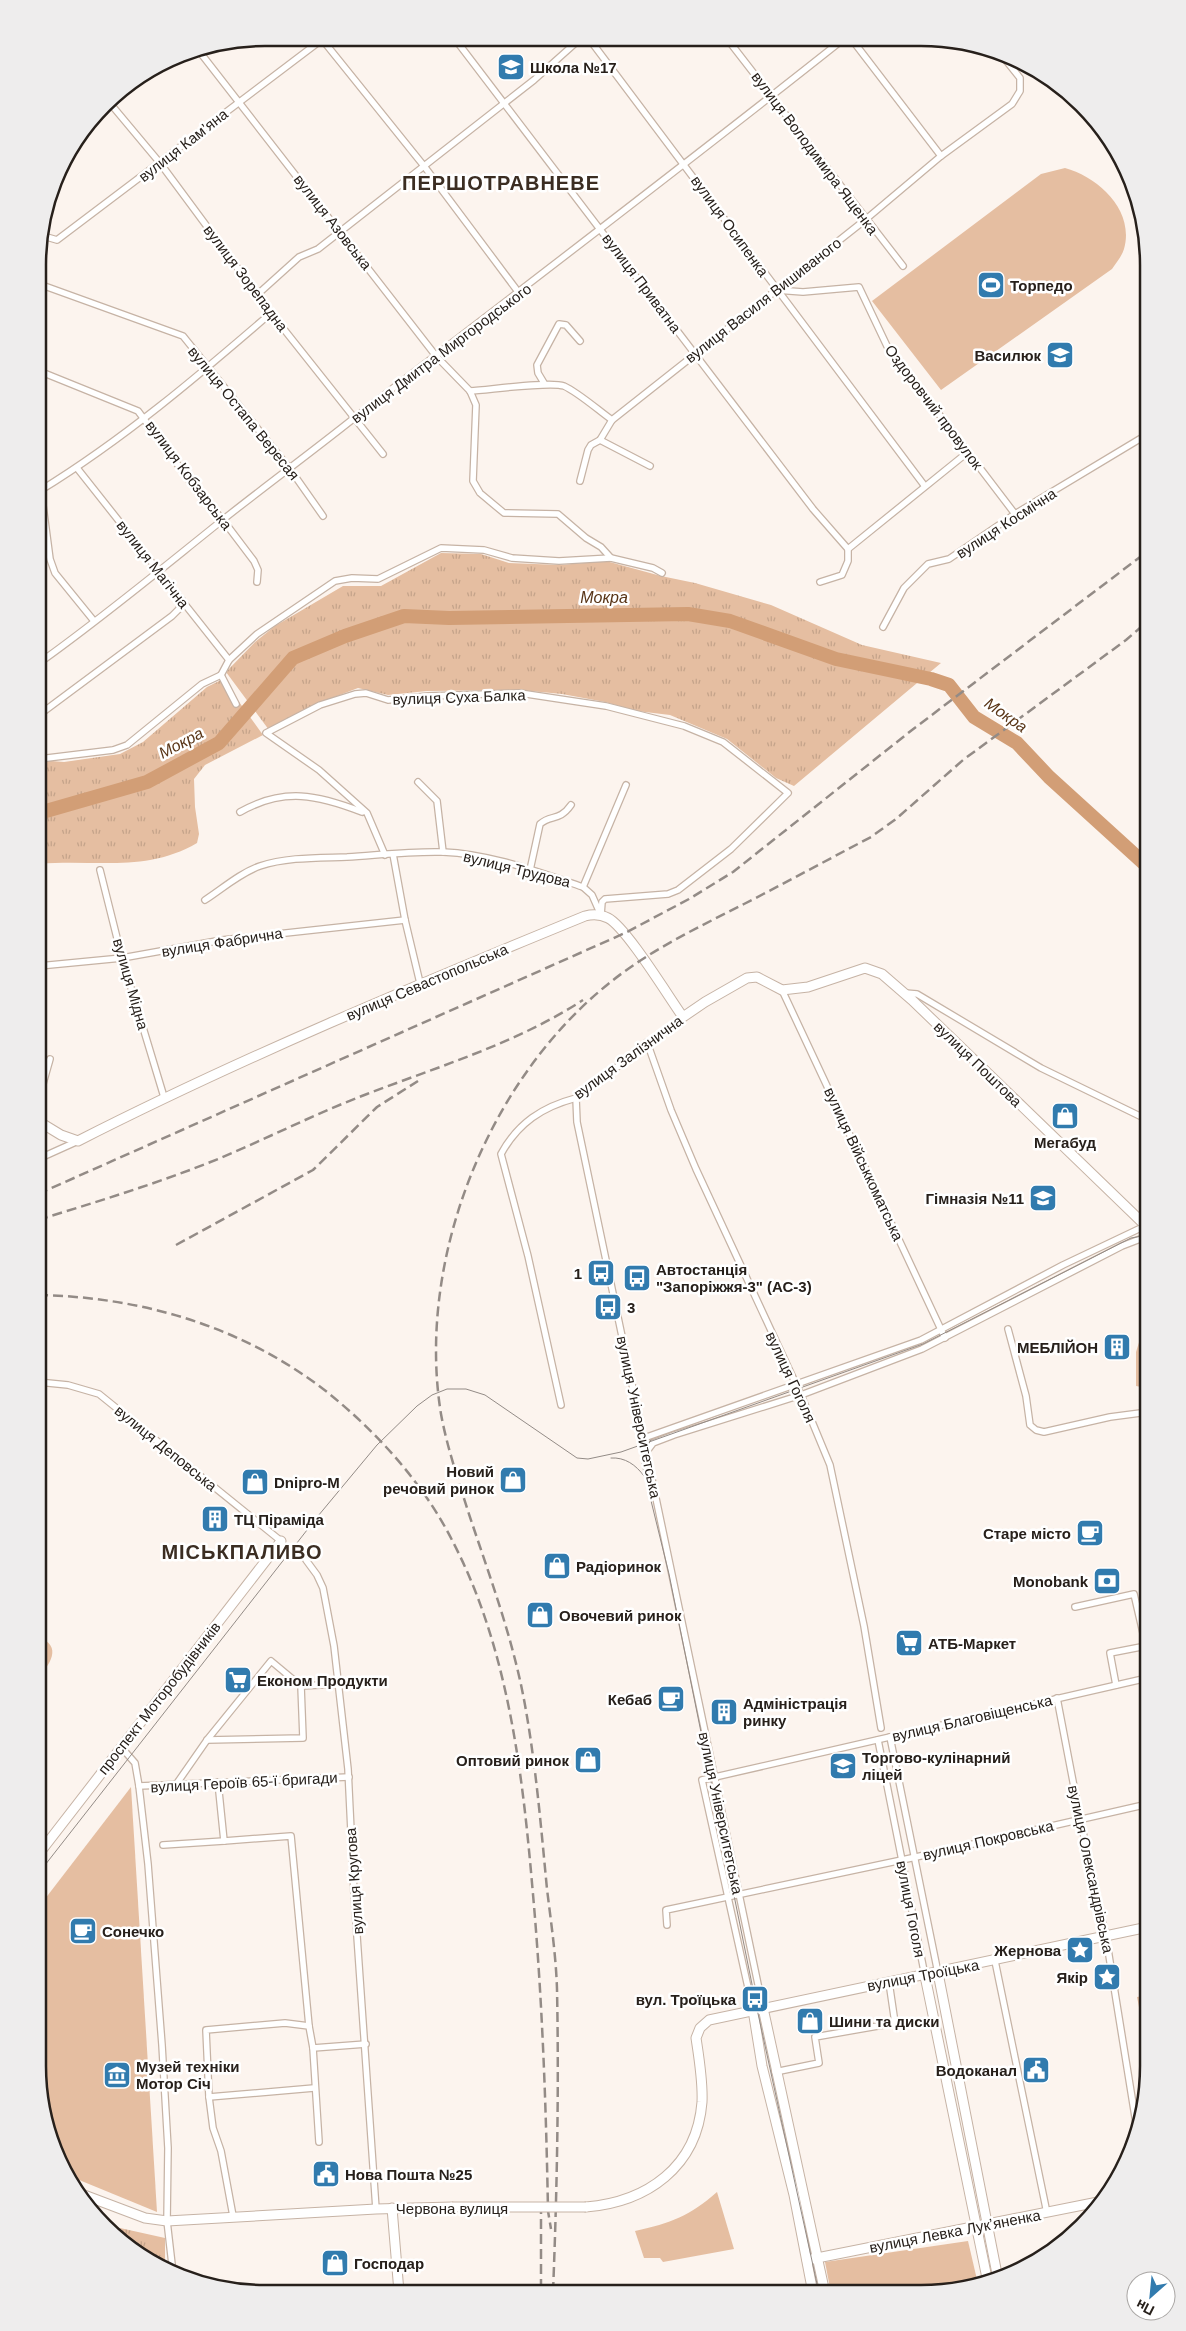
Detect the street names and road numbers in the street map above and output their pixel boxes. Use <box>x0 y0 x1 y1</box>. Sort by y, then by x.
street label: вулиця Володимира Ященка <box>748 68 882 238</box>
street label: вулиця Кам’яна <box>135 105 231 185</box>
street label: вулиця Азовська <box>291 171 376 274</box>
street label: вулиця Осипенка <box>688 172 773 280</box>
street label: вулиця Зорепадна <box>200 221 292 335</box>
street label: вулиця Приватна <box>599 230 685 336</box>
street label: вулиця Василя Вишиваного <box>682 234 844 366</box>
street label: вулиця Дмитра Миргородського <box>348 280 534 426</box>
street label: Оздоровчий провулок <box>882 341 987 473</box>
street label: вулиця Остапа Вересая <box>185 343 303 483</box>
street label: вулиця Кобзарська <box>142 417 236 533</box>
street label: вулиця Космічна <box>953 484 1060 562</box>
street label: вулиця Магічна <box>113 517 193 612</box>
street label: вулиця Суха Балка <box>392 686 526 708</box>
street label: вулиця Трудова <box>462 847 573 891</box>
street label: вулиця Фабрична <box>160 924 284 960</box>
street label: вулиця Мідна <box>110 936 152 1032</box>
street label: вулиця Севастопольська <box>344 940 511 1024</box>
street label: вулиця Залізнична <box>570 1011 686 1102</box>
street label: вулиця Поштова <box>931 1018 1026 1111</box>
street label: вулиця Військкоматська <box>821 1085 907 1244</box>
street label: вулиця Гоголя <box>763 1329 819 1425</box>
street label: вулиця Університетська <box>613 1334 665 1500</box>
street label: вулиця Деповська <box>112 1402 221 1495</box>
street label: проспект Моторобудівників <box>94 1618 224 1778</box>
street label: вулиця Благовіщенська <box>890 1691 1054 1745</box>
street label: вулиця Університетська <box>695 1730 747 1896</box>
street label: вулиця Героїв 65-ї бригади <box>150 1769 338 1795</box>
street label: вулиця Олександрівська <box>1065 1784 1117 1955</box>
street label: вулиця Покровська <box>921 1817 1056 1863</box>
street label: вулиця Кругова <box>342 1826 366 1935</box>
street label: вулиця Гоголя <box>893 1859 929 1959</box>
street label: вулиця Троїцька <box>866 1956 981 1994</box>
street label: Червона вулиця <box>396 2200 508 2217</box>
street label: вулиця Левка Лукʼяненка <box>868 2206 1043 2256</box>

